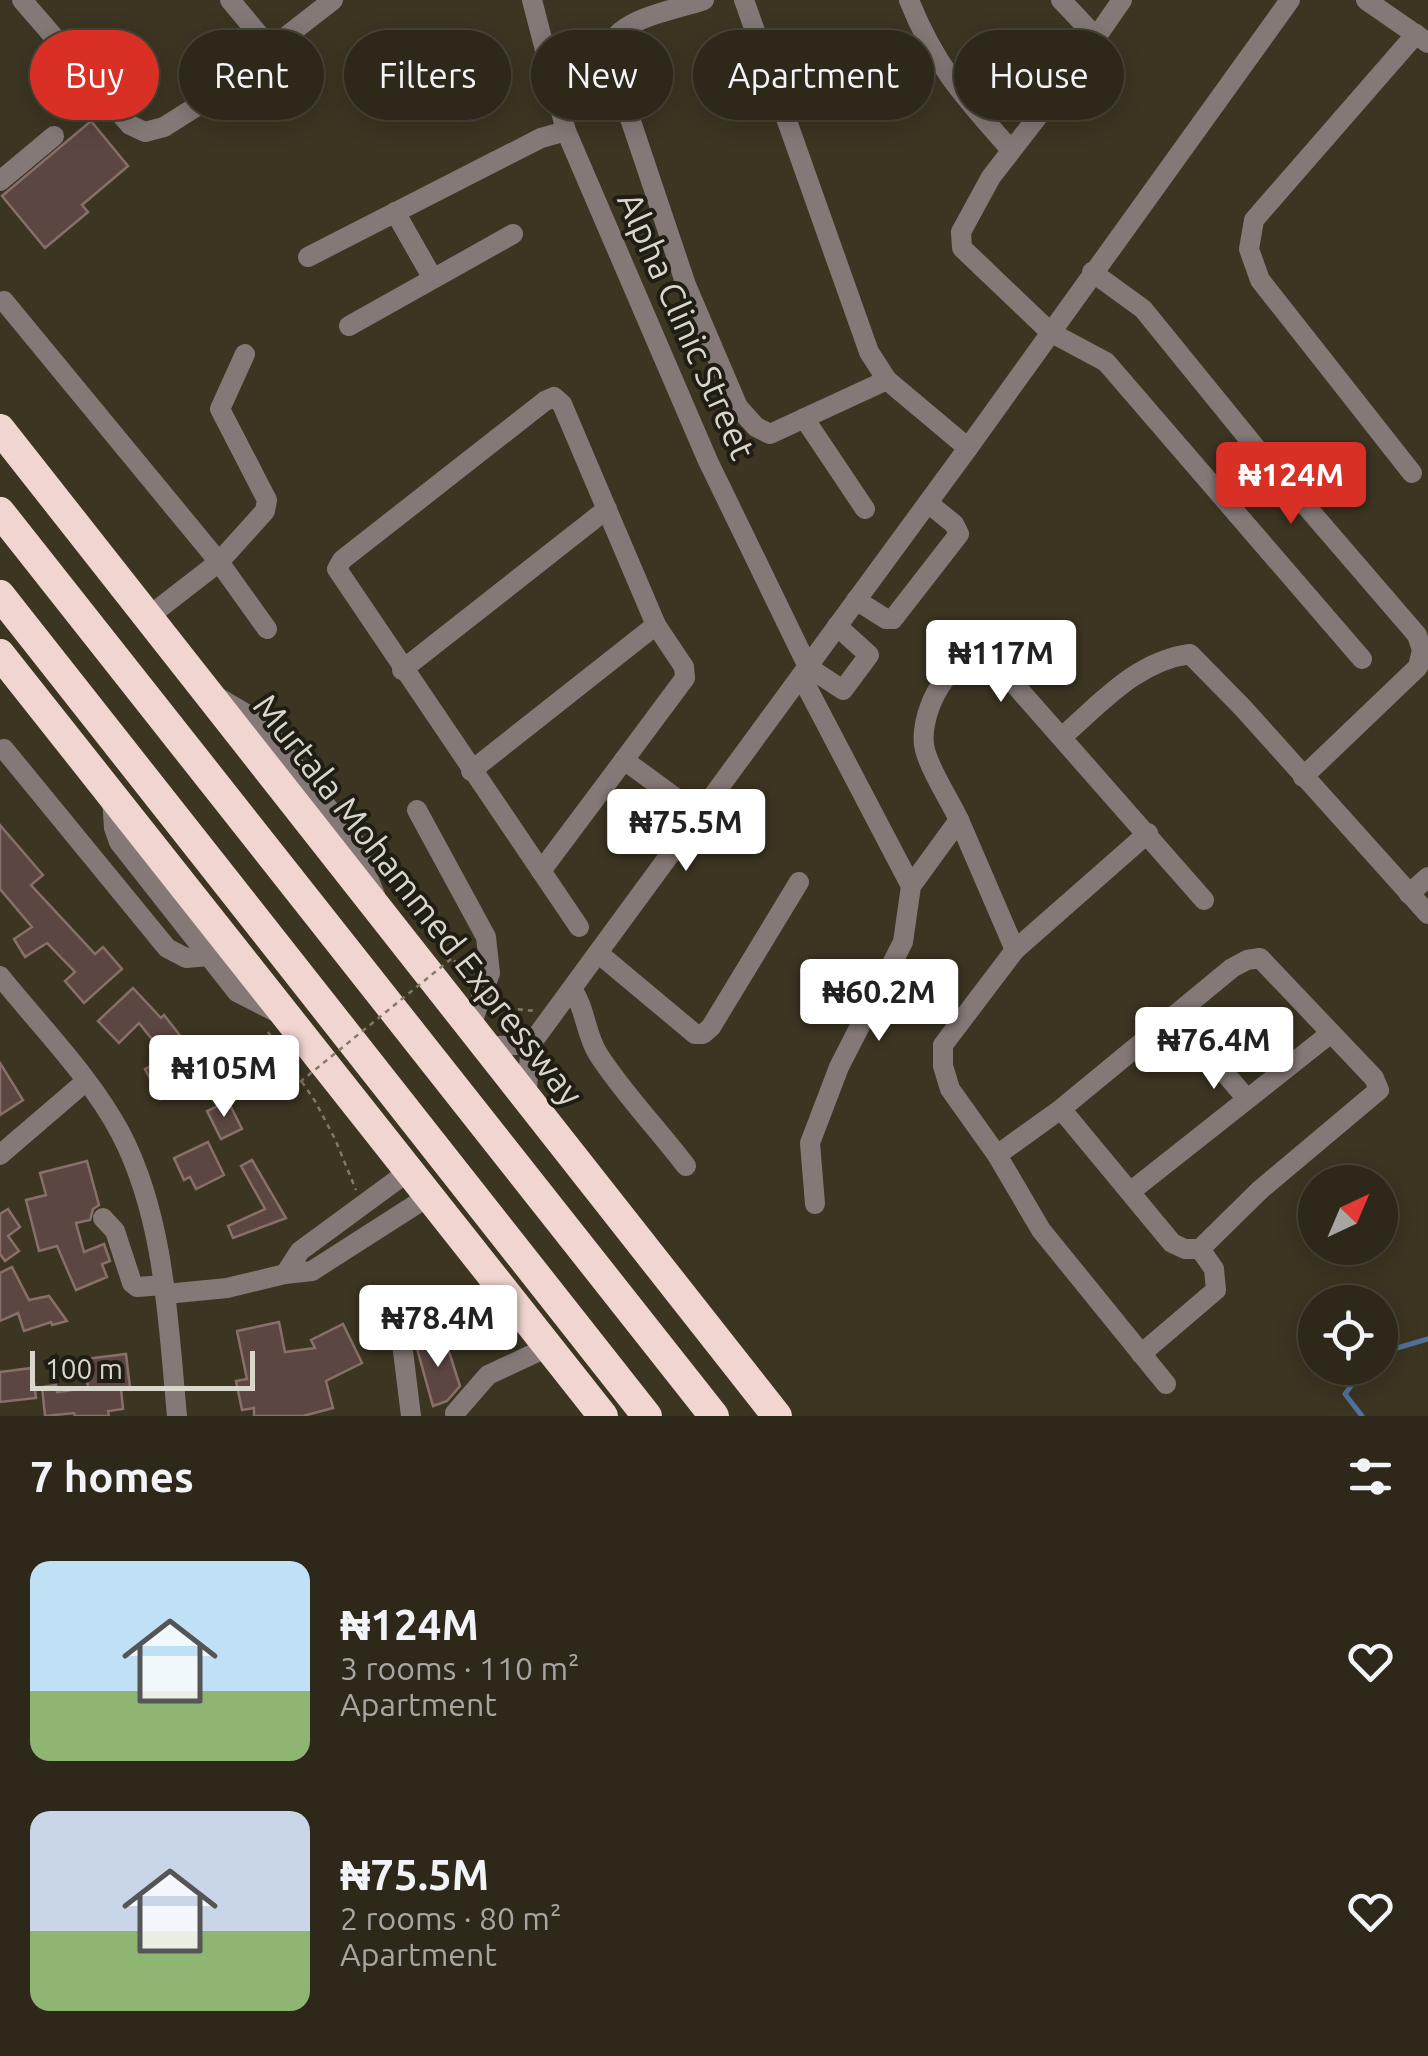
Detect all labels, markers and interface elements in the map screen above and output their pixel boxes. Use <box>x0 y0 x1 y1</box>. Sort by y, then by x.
chip: Buy <box>30 30 159 120</box>
chip: Rent <box>179 30 324 120</box>
chip: Filters <box>344 30 511 120</box>
chip: New <box>531 30 673 120</box>
chip: Apartment <box>693 30 934 120</box>
chip: House <box>954 30 1124 120</box>
street label: Alpha Clinic Street <box>610 186 764 466</box>
pin: ₦124M <box>1221 442 1361 527</box>
text: ₦124M <box>1238 456 1344 492</box>
pin: ₦117M <box>931 620 1071 705</box>
text: ₦117M <box>948 634 1054 670</box>
street label: Murtala Mohammed Expressway <box>246 686 592 1113</box>
pin: ₦75.5M <box>605 789 767 874</box>
text: ₦75.5M <box>629 803 743 839</box>
pin: ₦60.2M <box>798 959 960 1044</box>
text: ₦60.2M <box>822 973 936 1009</box>
pin: ₦76.4M <box>1133 1007 1295 1092</box>
text: ₦76.4M <box>1157 1021 1271 1057</box>
pin: ₦105M <box>154 1035 294 1120</box>
text: ₦105M <box>171 1049 277 1085</box>
north arrow <box>1298 1165 1398 1265</box>
map controls <box>1298 1165 1398 1385</box>
pin: ₦78.4M <box>357 1285 519 1370</box>
button: locate <box>1298 1285 1398 1385</box>
text: ₦78.4M <box>381 1299 495 1335</box>
scale bar <box>30 1346 255 1390</box>
text: 100 m <box>45 1353 123 1384</box>
icon: filters <box>1343 1449 1398 1504</box>
text: 7 homes <box>30 1453 194 1500</box>
icon: home <box>110 1601 230 1721</box>
text: ₦124M <box>340 1601 479 1648</box>
icon: heart <box>1343 1634 1398 1689</box>
text: 3 rooms · 110 m² <box>340 1650 580 1686</box>
text: Apartment <box>340 1686 497 1722</box>
icon: home <box>110 1851 230 1971</box>
text: ₦75.5M <box>340 1851 489 1898</box>
icon: heart <box>1343 1884 1398 1939</box>
text: 2 rooms · 80 m² <box>340 1900 561 1936</box>
text: Apartment <box>340 1936 497 1972</box>

